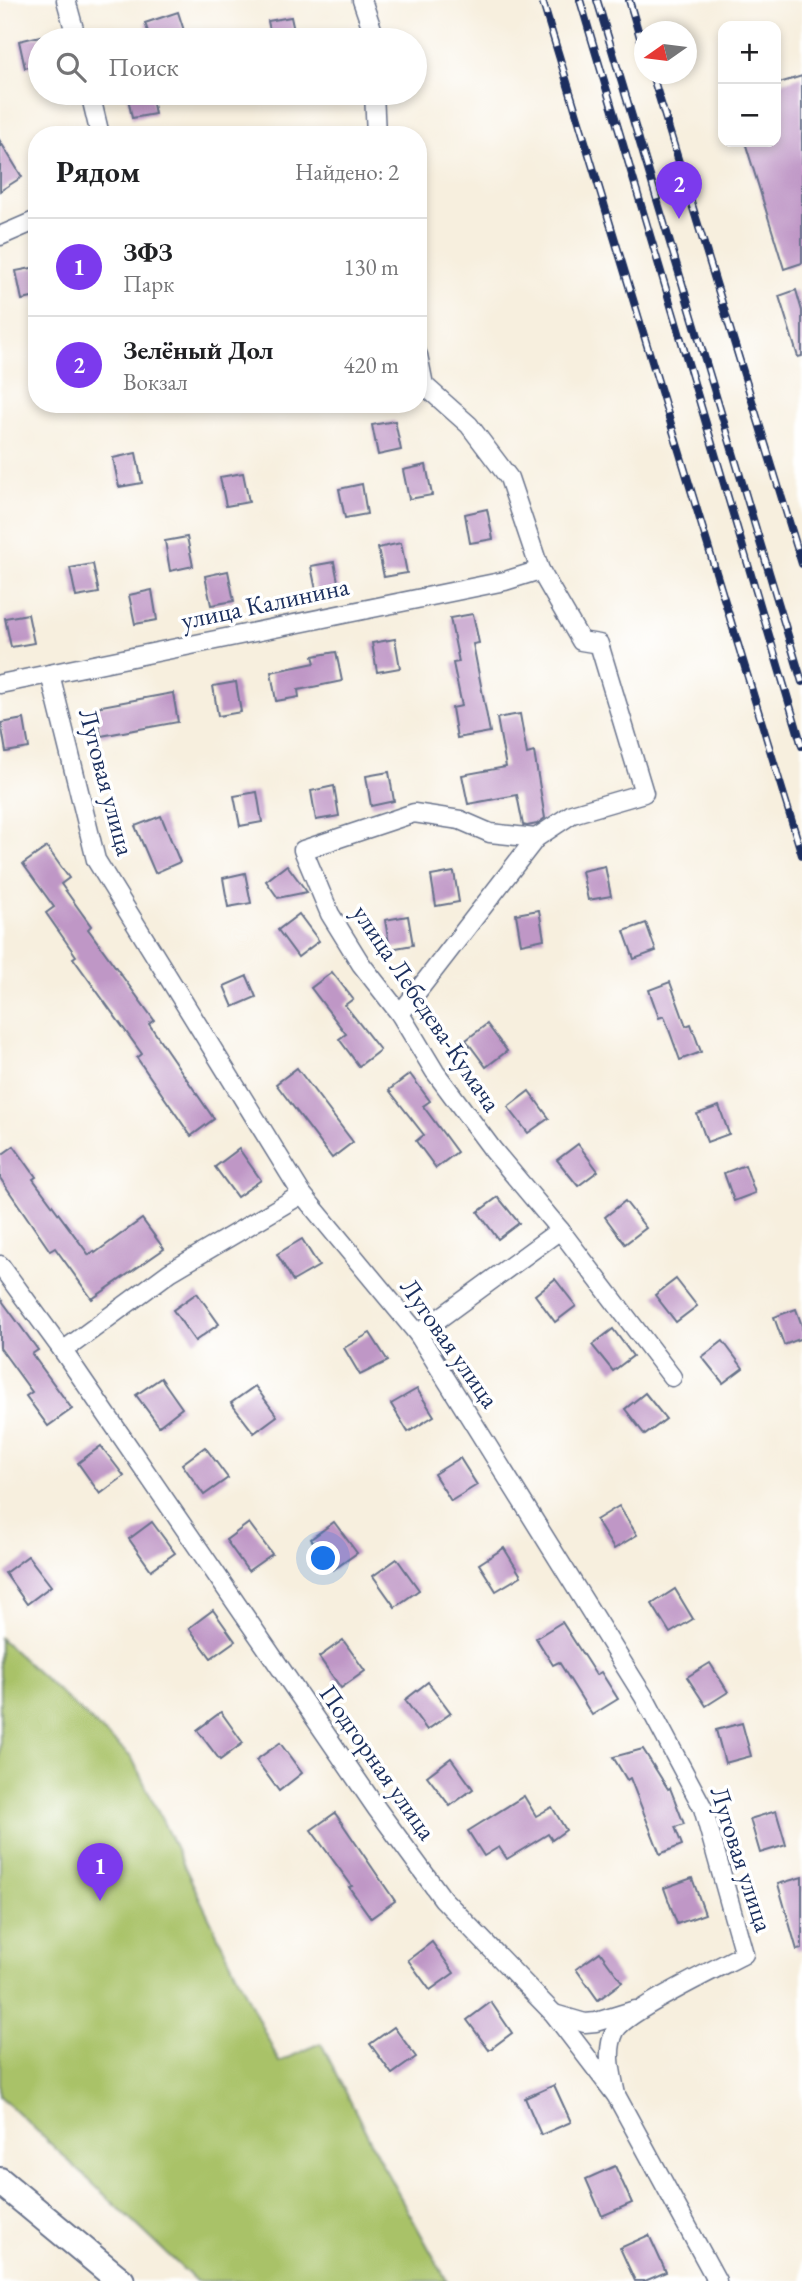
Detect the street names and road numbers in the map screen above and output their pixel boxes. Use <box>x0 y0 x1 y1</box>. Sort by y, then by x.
street label: улица Калинина <box>178 568 353 637</box>
street label: Луговая улица <box>71 705 143 860</box>
street label: улица Лебедева-Кумача <box>345 898 509 1119</box>
street label: Луговая улица <box>393 1271 508 1415</box>
street label: Подгорная улица <box>312 1677 445 1847</box>
street label: Луговая улица <box>703 1782 782 1937</box>

